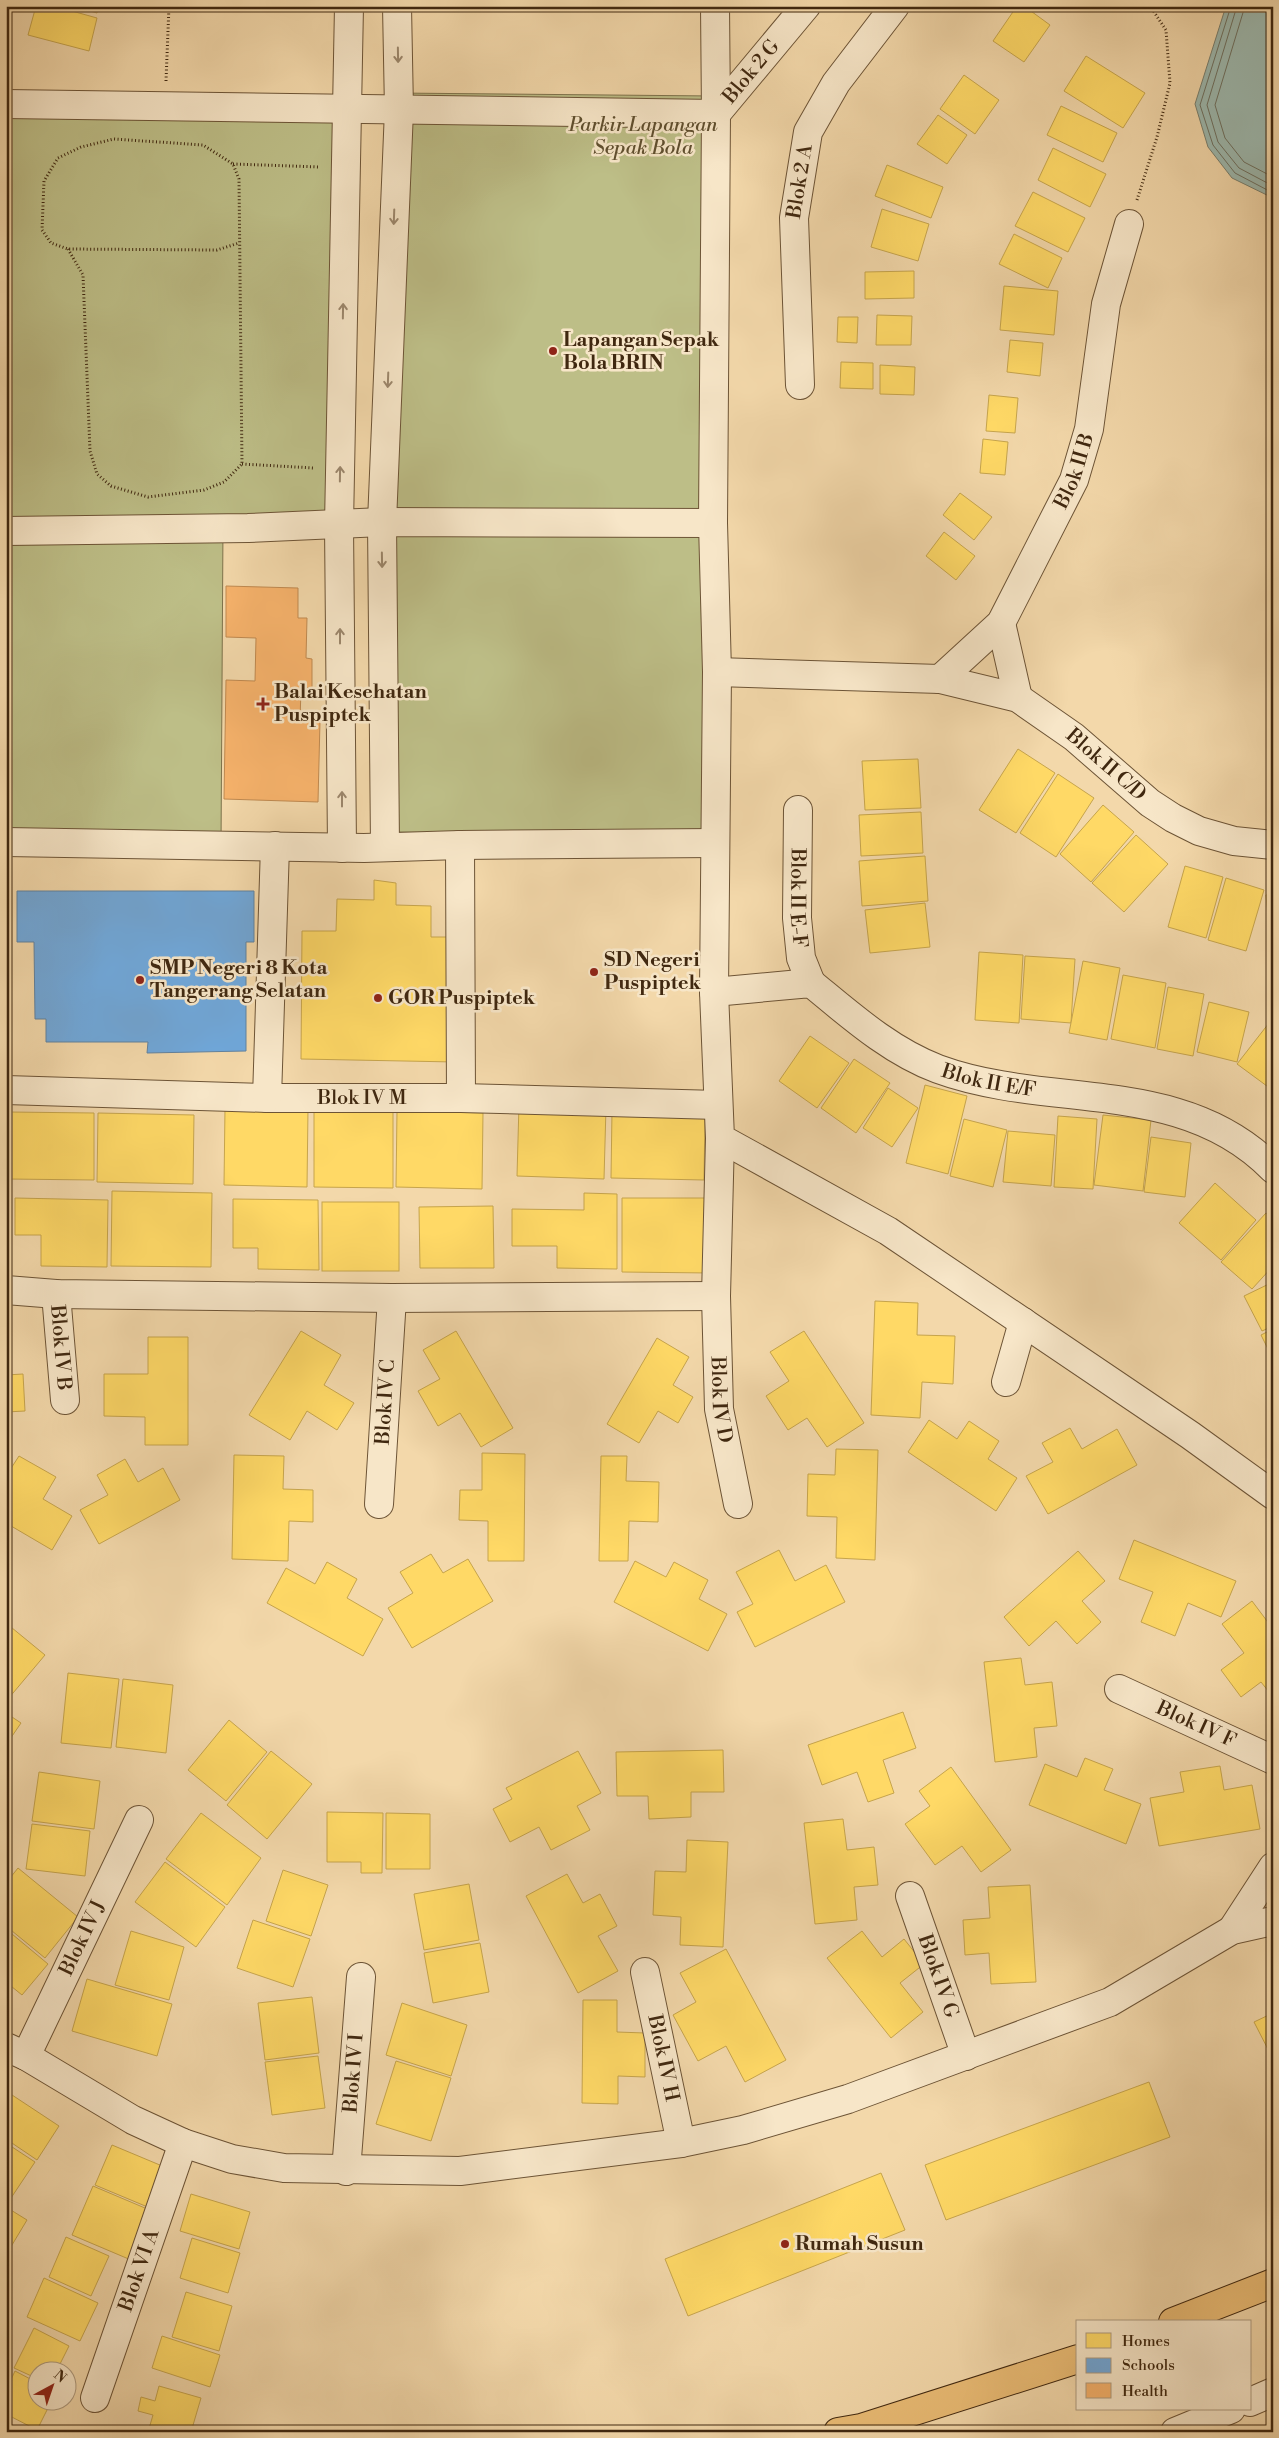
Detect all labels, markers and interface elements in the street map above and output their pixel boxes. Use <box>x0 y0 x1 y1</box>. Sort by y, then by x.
street label: Blok 2 G <box>717 34 785 110</box>
one-way arrow <box>393 46 403 63</box>
park label: Parkir Lapangan Sepak Bola <box>568 113 718 161</box>
street label: Blok 2 A <box>781 141 819 222</box>
one-way arrow <box>390 209 399 225</box>
one-way arrow <box>338 304 348 320</box>
place label: Lapangan Sepak Bola BRIN <box>563 328 720 376</box>
marker: Lapangan Sepak Bola BRIN <box>547 345 559 357</box>
one-way arrow <box>383 371 392 387</box>
street label: Blok II B <box>1048 430 1100 514</box>
one-way arrow <box>335 466 345 482</box>
one-way arrow <box>377 551 387 567</box>
one-way arrow <box>335 629 345 645</box>
place label: Balai Kesehatan Puspiptek <box>274 680 427 728</box>
marker: Balai Kesehatan Puspiptek <box>256 697 270 711</box>
street label: Blok II C/D <box>1060 722 1151 806</box>
one-way arrow <box>337 791 347 808</box>
street label: Blok II E-F <box>784 847 812 949</box>
place label: SD Negeri Puspiptek <box>604 948 702 996</box>
place label: SMP Negeri 8 Kota Tangerang Selatan <box>150 956 328 1004</box>
marker: SD Negeri Puspiptek <box>588 966 600 978</box>
marker: SMP Negeri 8 Kota Tangerang Selatan <box>134 974 146 986</box>
place label: GOR Puspiptek <box>388 986 536 1011</box>
marker: GOR Puspiptek <box>372 992 384 1004</box>
street label: Blok II E/F <box>937 1058 1038 1103</box>
street label: Blok IV M <box>316 1086 407 1111</box>
street label: Blok IV B <box>44 1303 77 1392</box>
street label: Blok IV D <box>705 1355 738 1445</box>
street label: Blok IV C <box>370 1359 401 1447</box>
street label: Blok IV F <box>1151 1695 1240 1754</box>
street label: Blok IV J <box>53 1896 111 1981</box>
street label: Blok IV G <box>912 1930 964 2021</box>
street label: Blok IV H <box>642 2012 684 2104</box>
street label: Blok IV I <box>338 2032 369 2115</box>
street label: Blok VI A <box>113 2225 165 2316</box>
place label: Rumah Susun <box>795 2232 924 2257</box>
marker: Rumah Susun <box>779 2238 791 2250</box>
legend <box>1076 2320 1252 2410</box>
text: Homes <box>1122 2332 1170 2351</box>
text: Schools <box>1122 2356 1175 2375</box>
north arrow <box>28 2360 78 2410</box>
text: N <box>50 2366 70 2387</box>
text: Health <box>1122 2382 1168 2401</box>

